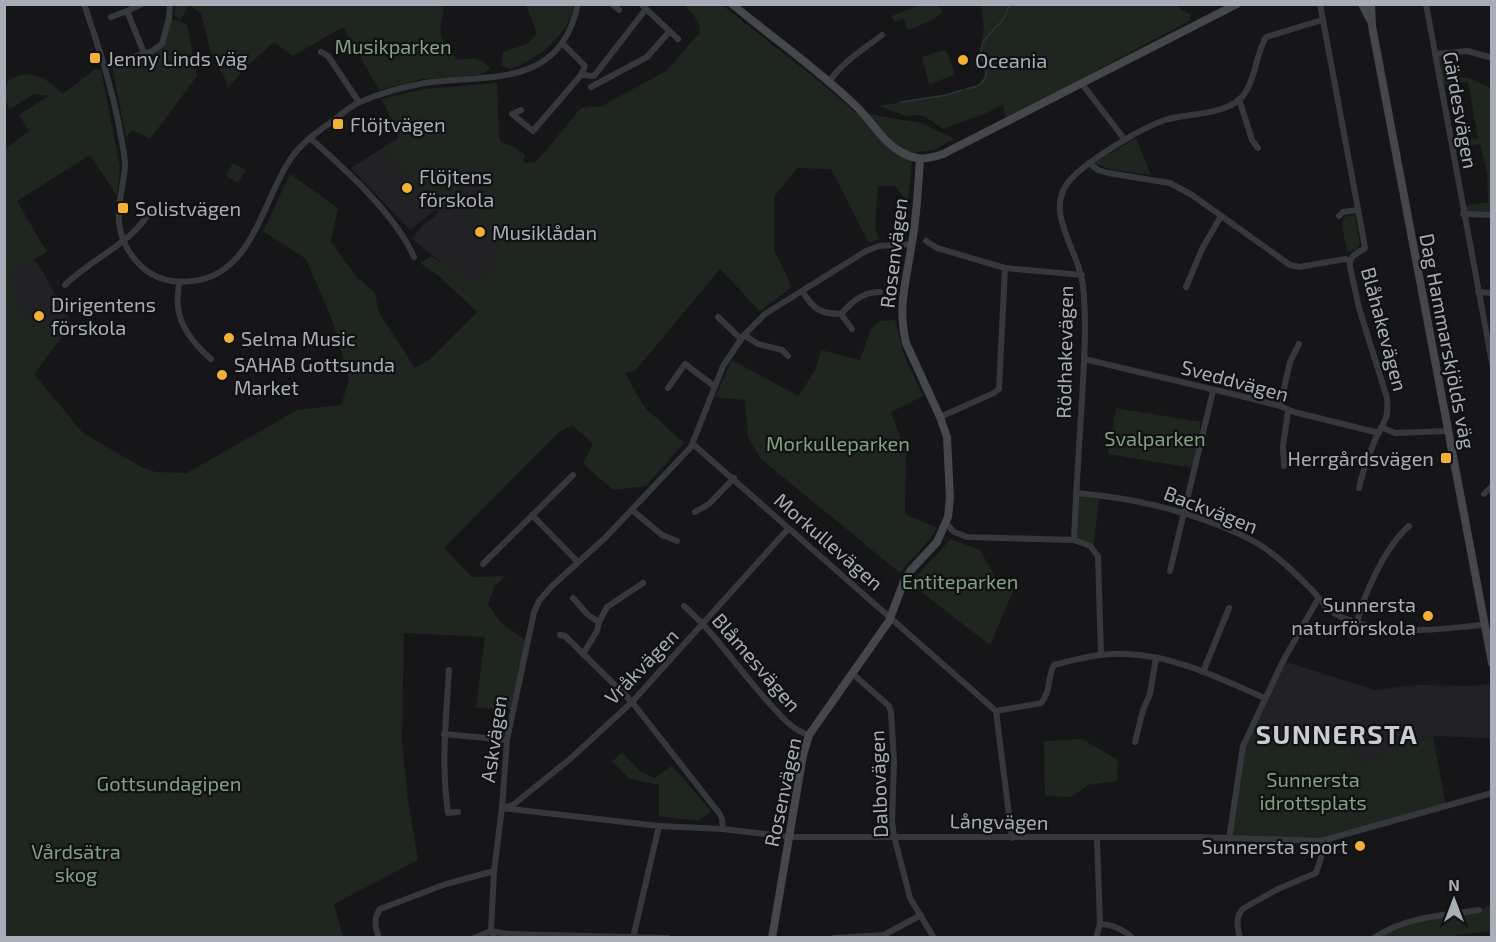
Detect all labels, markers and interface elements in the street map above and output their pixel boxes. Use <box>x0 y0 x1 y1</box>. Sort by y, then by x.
park label: Musikparken <box>334 34 452 58</box>
place label: Jenny Linds väg <box>107 46 248 70</box>
place label: Oceania <box>975 48 1047 72</box>
street label: Gärdesvägen <box>1439 50 1483 170</box>
marker: Jenny Linds väg <box>88 51 102 65</box>
marker: Oceania <box>956 53 970 67</box>
place label: Flöjtvägen <box>350 112 446 136</box>
marker: Flöjtvägen <box>331 117 345 131</box>
place label: Flöjtens förskola <box>419 164 494 211</box>
marker: Flöjtens förskola <box>400 181 414 195</box>
place label: Solistvägen <box>135 196 241 220</box>
street label: Rosenvägen <box>874 196 912 310</box>
marker: Solistvägen <box>116 201 130 215</box>
place label: Musiklådan <box>492 220 597 244</box>
marker: Musiklådan <box>473 225 487 239</box>
street label: Dag Hammarskjölds väg <box>1415 231 1481 451</box>
street label: Blåhakevägen <box>1357 264 1413 394</box>
street label: Rödhakevägen <box>1051 285 1077 419</box>
place label: Dirigentens förskola <box>51 292 156 339</box>
marker: Dirigentens förskola <box>32 309 46 323</box>
place label: Selma Music <box>241 326 356 350</box>
marker: Selma Music <box>222 331 236 345</box>
place label: SAHAB Gottsunda Market <box>234 352 395 399</box>
street label: Sveddvägen <box>1179 354 1291 406</box>
marker: SAHAB Gottsunda Market <box>215 368 229 382</box>
park label: Svalparken <box>1104 426 1206 450</box>
park label: Morkulleparken <box>766 431 910 455</box>
place label: Herrgårdsvägen <box>1288 446 1434 470</box>
marker: Herrgårdsvägen <box>1439 451 1453 465</box>
street label: Backvägen <box>1161 480 1261 538</box>
street label: Morkullevägen <box>770 487 888 595</box>
park label: Entiteparken <box>902 569 1018 593</box>
place label: Sunnersta naturförskola <box>1291 592 1416 639</box>
street label: Blåmesvägen <box>708 608 806 716</box>
marker: Sunnersta naturförskola <box>1421 609 1435 623</box>
street label: Vråkvägen <box>599 623 683 709</box>
street label: Askvägen <box>475 694 511 784</box>
district label: SUNNERSTA <box>1256 718 1418 749</box>
street label: Dalbovägen <box>864 730 892 838</box>
street label: Rosenvägen <box>759 735 805 849</box>
park label: Sunnersta idrottsplats <box>1259 767 1367 814</box>
park label: Gottsundagipen <box>97 771 241 795</box>
street label: Långvägen <box>949 808 1049 834</box>
place label: Sunnersta sport <box>1201 834 1348 858</box>
park label: Vårdsätra skog <box>31 839 121 886</box>
marker: Sunnersta sport <box>1353 839 1367 853</box>
north arrow <box>1424 870 1484 930</box>
text: N <box>1448 875 1460 894</box>

